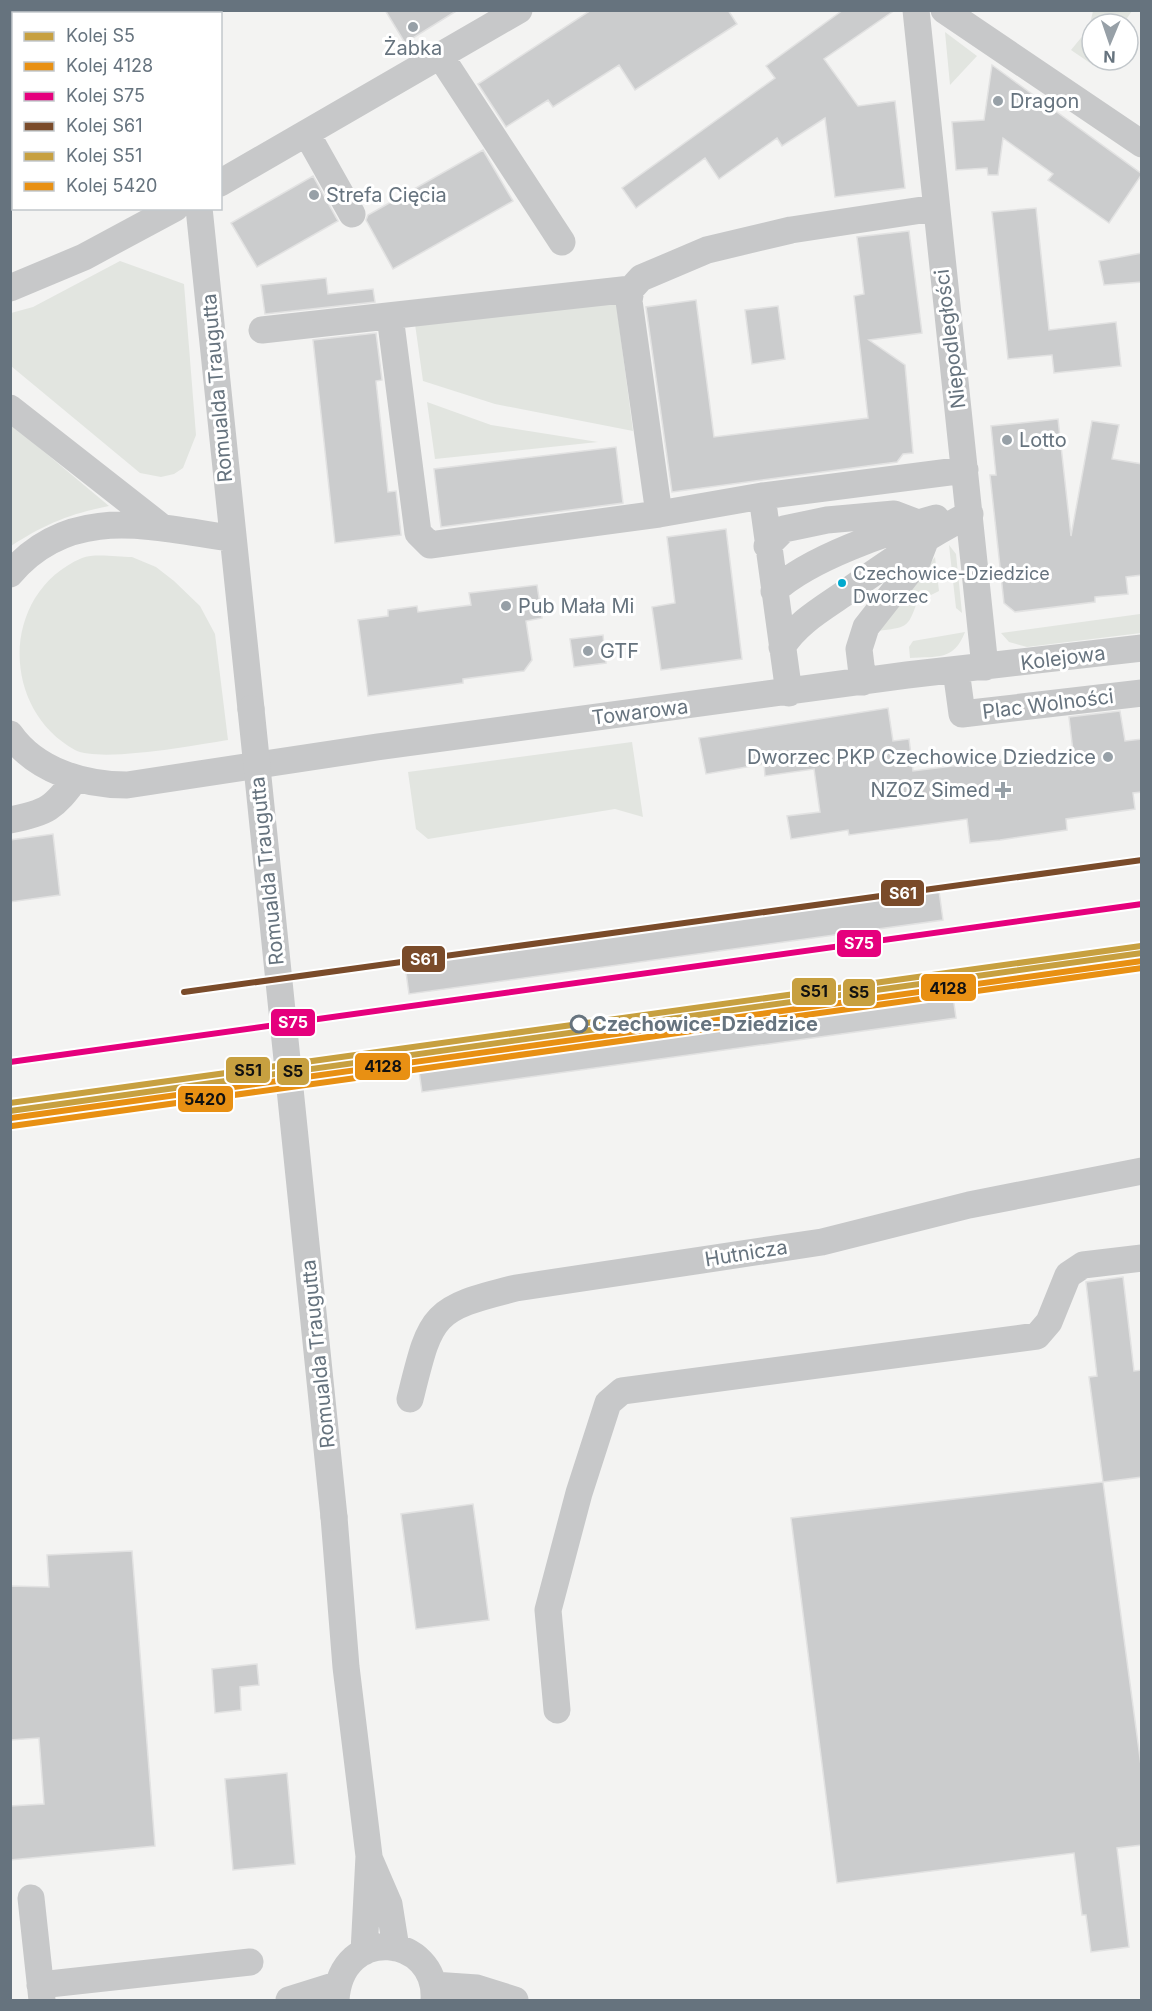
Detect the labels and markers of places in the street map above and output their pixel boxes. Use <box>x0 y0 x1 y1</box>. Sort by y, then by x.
marker: Żabka <box>406 20 420 34</box>
place label: Żabka <box>384 35 442 60</box>
place label: Dragon <box>1010 89 1079 113</box>
marker: Dragon <box>991 94 1005 108</box>
place label: Strefa Cięcia <box>326 183 447 207</box>
marker: Strefa Cięcia <box>307 188 321 202</box>
place label: Lotto <box>1019 428 1067 452</box>
marker: Lotto <box>1000 433 1014 447</box>
place label: Czechowice-Dziedzice Dworzec <box>853 563 1050 607</box>
marker: Czechowice-Dziedzice Dworzec <box>836 577 848 589</box>
place label: Pub Mała Mi <box>518 594 634 618</box>
marker: Pub Mała Mi <box>499 599 513 613</box>
place label: GTF <box>600 639 639 663</box>
marker: GTF <box>581 644 595 658</box>
place label: Dworzec PKP Czechowice Dziedzice <box>747 745 1096 769</box>
marker: Dworzec PKP Czechowice Dziedzice <box>1101 750 1115 764</box>
place label: NZOZ Simed <box>870 778 990 802</box>
marker: NZOZ Simed <box>994 781 1012 799</box>
place label: Czechowice-Dziedzice <box>592 1012 818 1036</box>
marker: Czechowice-Dziedzice <box>570 1015 588 1033</box>

